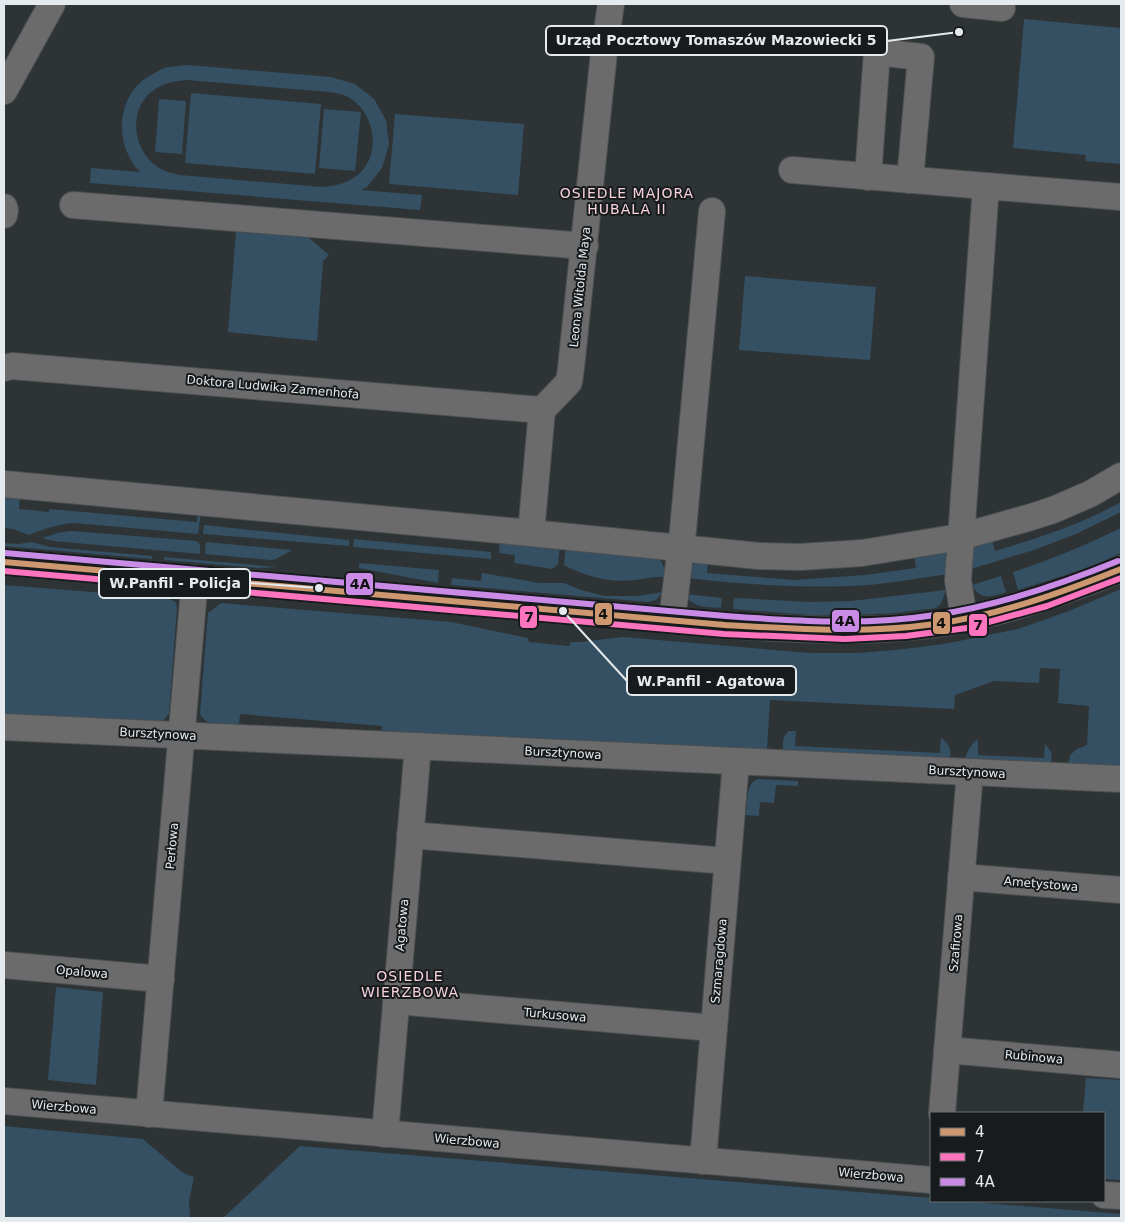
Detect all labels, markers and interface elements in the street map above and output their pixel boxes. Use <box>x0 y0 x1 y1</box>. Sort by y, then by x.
callout: Urząd Pocztowy Tomaszów Mazowiecki 5 <box>546 26 887 55</box>
text: Urząd Pocztowy Tomaszów Mazowiecki 5 <box>556 32 876 48</box>
district label: OSIEDLE MAJORA HUBALA II <box>560 185 694 217</box>
street label: Leona Witolda Maya <box>567 226 593 348</box>
street label: Doktora Ludwika Zamenhofa <box>186 372 360 402</box>
callout: W.Panfil - Policja <box>99 569 250 598</box>
line badge: 4A <box>345 572 374 596</box>
text: W.Panfil - Policja <box>109 575 241 591</box>
text: 4A <box>350 576 370 592</box>
line badge: 4 <box>594 602 613 626</box>
line badge: 7 <box>519 605 538 629</box>
text: 4 <box>598 606 608 622</box>
text: 7 <box>524 609 534 625</box>
line badge: 4A <box>831 609 860 633</box>
line badge: 4 <box>932 611 951 635</box>
text: 4A <box>835 613 855 629</box>
line badge: 7 <box>968 613 988 637</box>
text: 4 <box>936 615 946 631</box>
text: 7 <box>973 617 983 633</box>
callout: W.Panfil - Agatowa <box>627 666 796 695</box>
text: W.Panfil - Agatowa <box>637 673 785 689</box>
street label: Bursztynowa <box>119 725 197 743</box>
street label: Bursztynowa <box>524 744 602 762</box>
street label: Bursztynowa <box>928 763 1006 781</box>
street label: Perłowa <box>163 822 181 870</box>
street label: Ametystowa <box>1003 874 1079 894</box>
street label: Agatowa <box>393 898 411 952</box>
street label: Szafirowa <box>946 913 966 973</box>
street label: Szmaragdowa <box>708 918 730 1004</box>
street label: Opalowa <box>55 963 109 981</box>
district label: OSIEDLE WIERZBOWA <box>361 968 459 1000</box>
street label: Turkusowa <box>522 1005 587 1025</box>
street label: Rubinowa <box>1004 1047 1064 1067</box>
street label: Wierzbowa <box>31 1097 97 1117</box>
legend <box>930 1112 1105 1202</box>
text: 4 <box>975 1123 985 1141</box>
street label: Wierzbowa <box>434 1131 500 1151</box>
text: 7 <box>975 1148 985 1166</box>
street label: Wierzbowa <box>838 1165 904 1185</box>
text: 4A <box>975 1173 996 1191</box>

